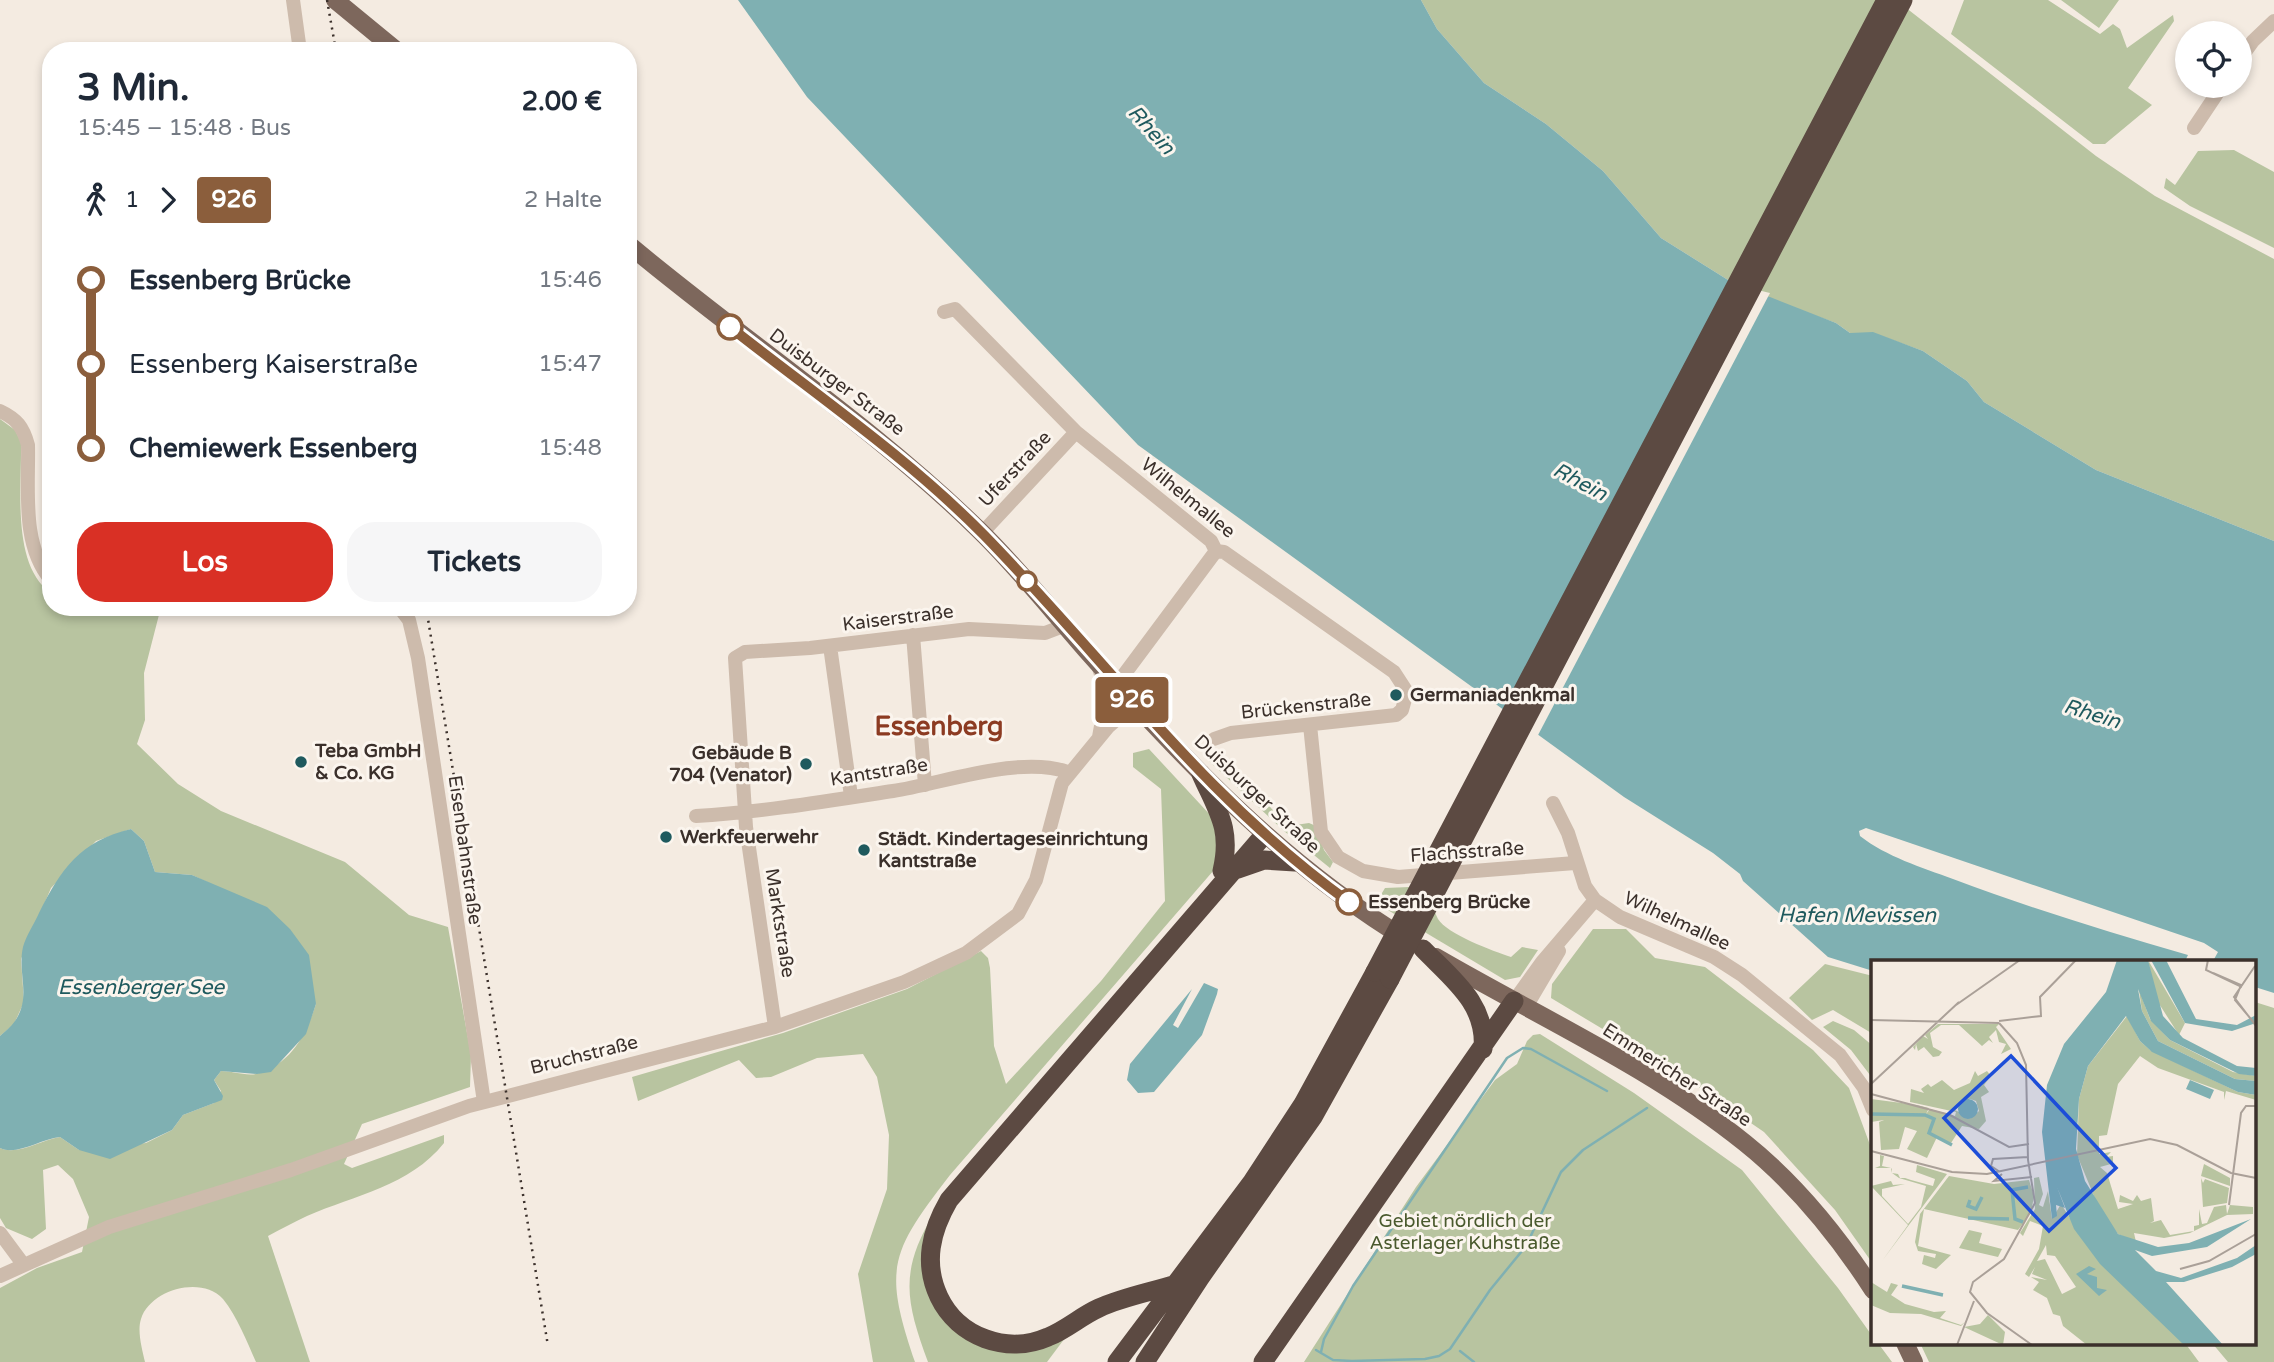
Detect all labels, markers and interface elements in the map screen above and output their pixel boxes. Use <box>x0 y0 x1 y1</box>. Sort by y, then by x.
map controls <box>2175 21 2252 98</box>
button: locate <box>2175 21 2252 98</box>
text: 3 Min. <box>77 65 190 111</box>
text: 2.00 € <box>522 86 602 117</box>
water label: Rhein <box>1122 100 1180 161</box>
text: 15:45 – 15:48 · Bus <box>77 114 291 142</box>
icon: walk <box>77 181 115 219</box>
icon: forward <box>149 181 187 219</box>
text: 926 <box>211 185 257 214</box>
text: 1 <box>125 186 139 214</box>
text: 2 Halte <box>524 186 602 214</box>
text: Essenberg Brücke <box>129 265 351 296</box>
text: 15:46 <box>538 266 602 294</box>
unlabelled marker <box>717 314 743 340</box>
street label: Duisburger Straße <box>765 324 909 440</box>
text: Essenberg Kaiserstraße <box>129 349 418 380</box>
text: 15:47 <box>538 350 602 378</box>
street label: Uferstraße <box>974 427 1056 511</box>
text: Chemiewerk Essenberg <box>129 433 418 464</box>
text: 15:48 <box>538 434 602 462</box>
street label: Wilhelmallee <box>1137 453 1239 543</box>
water label: Rhein <box>1549 457 1612 507</box>
button: Los <box>77 522 333 602</box>
button: Tickets <box>347 522 602 602</box>
unlabelled marker <box>1017 571 1037 591</box>
street label: Kaiserstraße <box>841 600 955 636</box>
line badge: 926 <box>1092 677 1172 723</box>
place label: Germaniadenkmal <box>1410 684 1575 706</box>
text: 926 <box>1109 685 1155 714</box>
marker: Germaniadenkmal <box>1388 687 1404 703</box>
street label: Brückenstraße <box>1240 688 1372 724</box>
water label: Rhein <box>2061 694 2124 735</box>
district label: Essenberg <box>874 711 1004 742</box>
street label: Duisburger Straße <box>1190 730 1324 858</box>
place label: Teba GmbH & Co. KG <box>314 740 422 784</box>
place label: Gebäude B 704 (Venator) <box>669 742 792 786</box>
street label: Kantstraße <box>829 753 929 791</box>
marker: Teba GmbH & Co. KG <box>293 754 309 770</box>
marker: Gebäude B 704 (Venator) <box>798 756 814 772</box>
street label: Eisenbahnstraße <box>444 774 486 926</box>
place label: Werkfeuerwehr <box>680 826 819 848</box>
place label: Städt. Kindertageseinrichtung Kantstraße <box>878 828 1148 872</box>
marker: Werkfeuerwehr <box>658 829 674 845</box>
street label: Flachsstraße <box>1409 837 1525 867</box>
marker: Städt. Kindertageseinrichtung Kantstraße <box>856 842 872 858</box>
street label: Marktstraße <box>760 867 800 979</box>
street label: Wilhelmallee <box>1620 887 1734 955</box>
marker: Essenberg Brücke <box>1336 889 1362 915</box>
place label: Essenberg Brücke <box>1368 891 1530 914</box>
water label: Hafen Mevissen <box>1778 903 1937 928</box>
inset map <box>1871 960 2256 1344</box>
water label: Essenberger See <box>58 975 225 1000</box>
street label: Emmericher Straße <box>1598 1019 1756 1131</box>
street label: Bruchstraße <box>528 1031 640 1079</box>
park label: Gebiet nördlich der Asterlager Kuhstraße <box>1369 1210 1561 1254</box>

